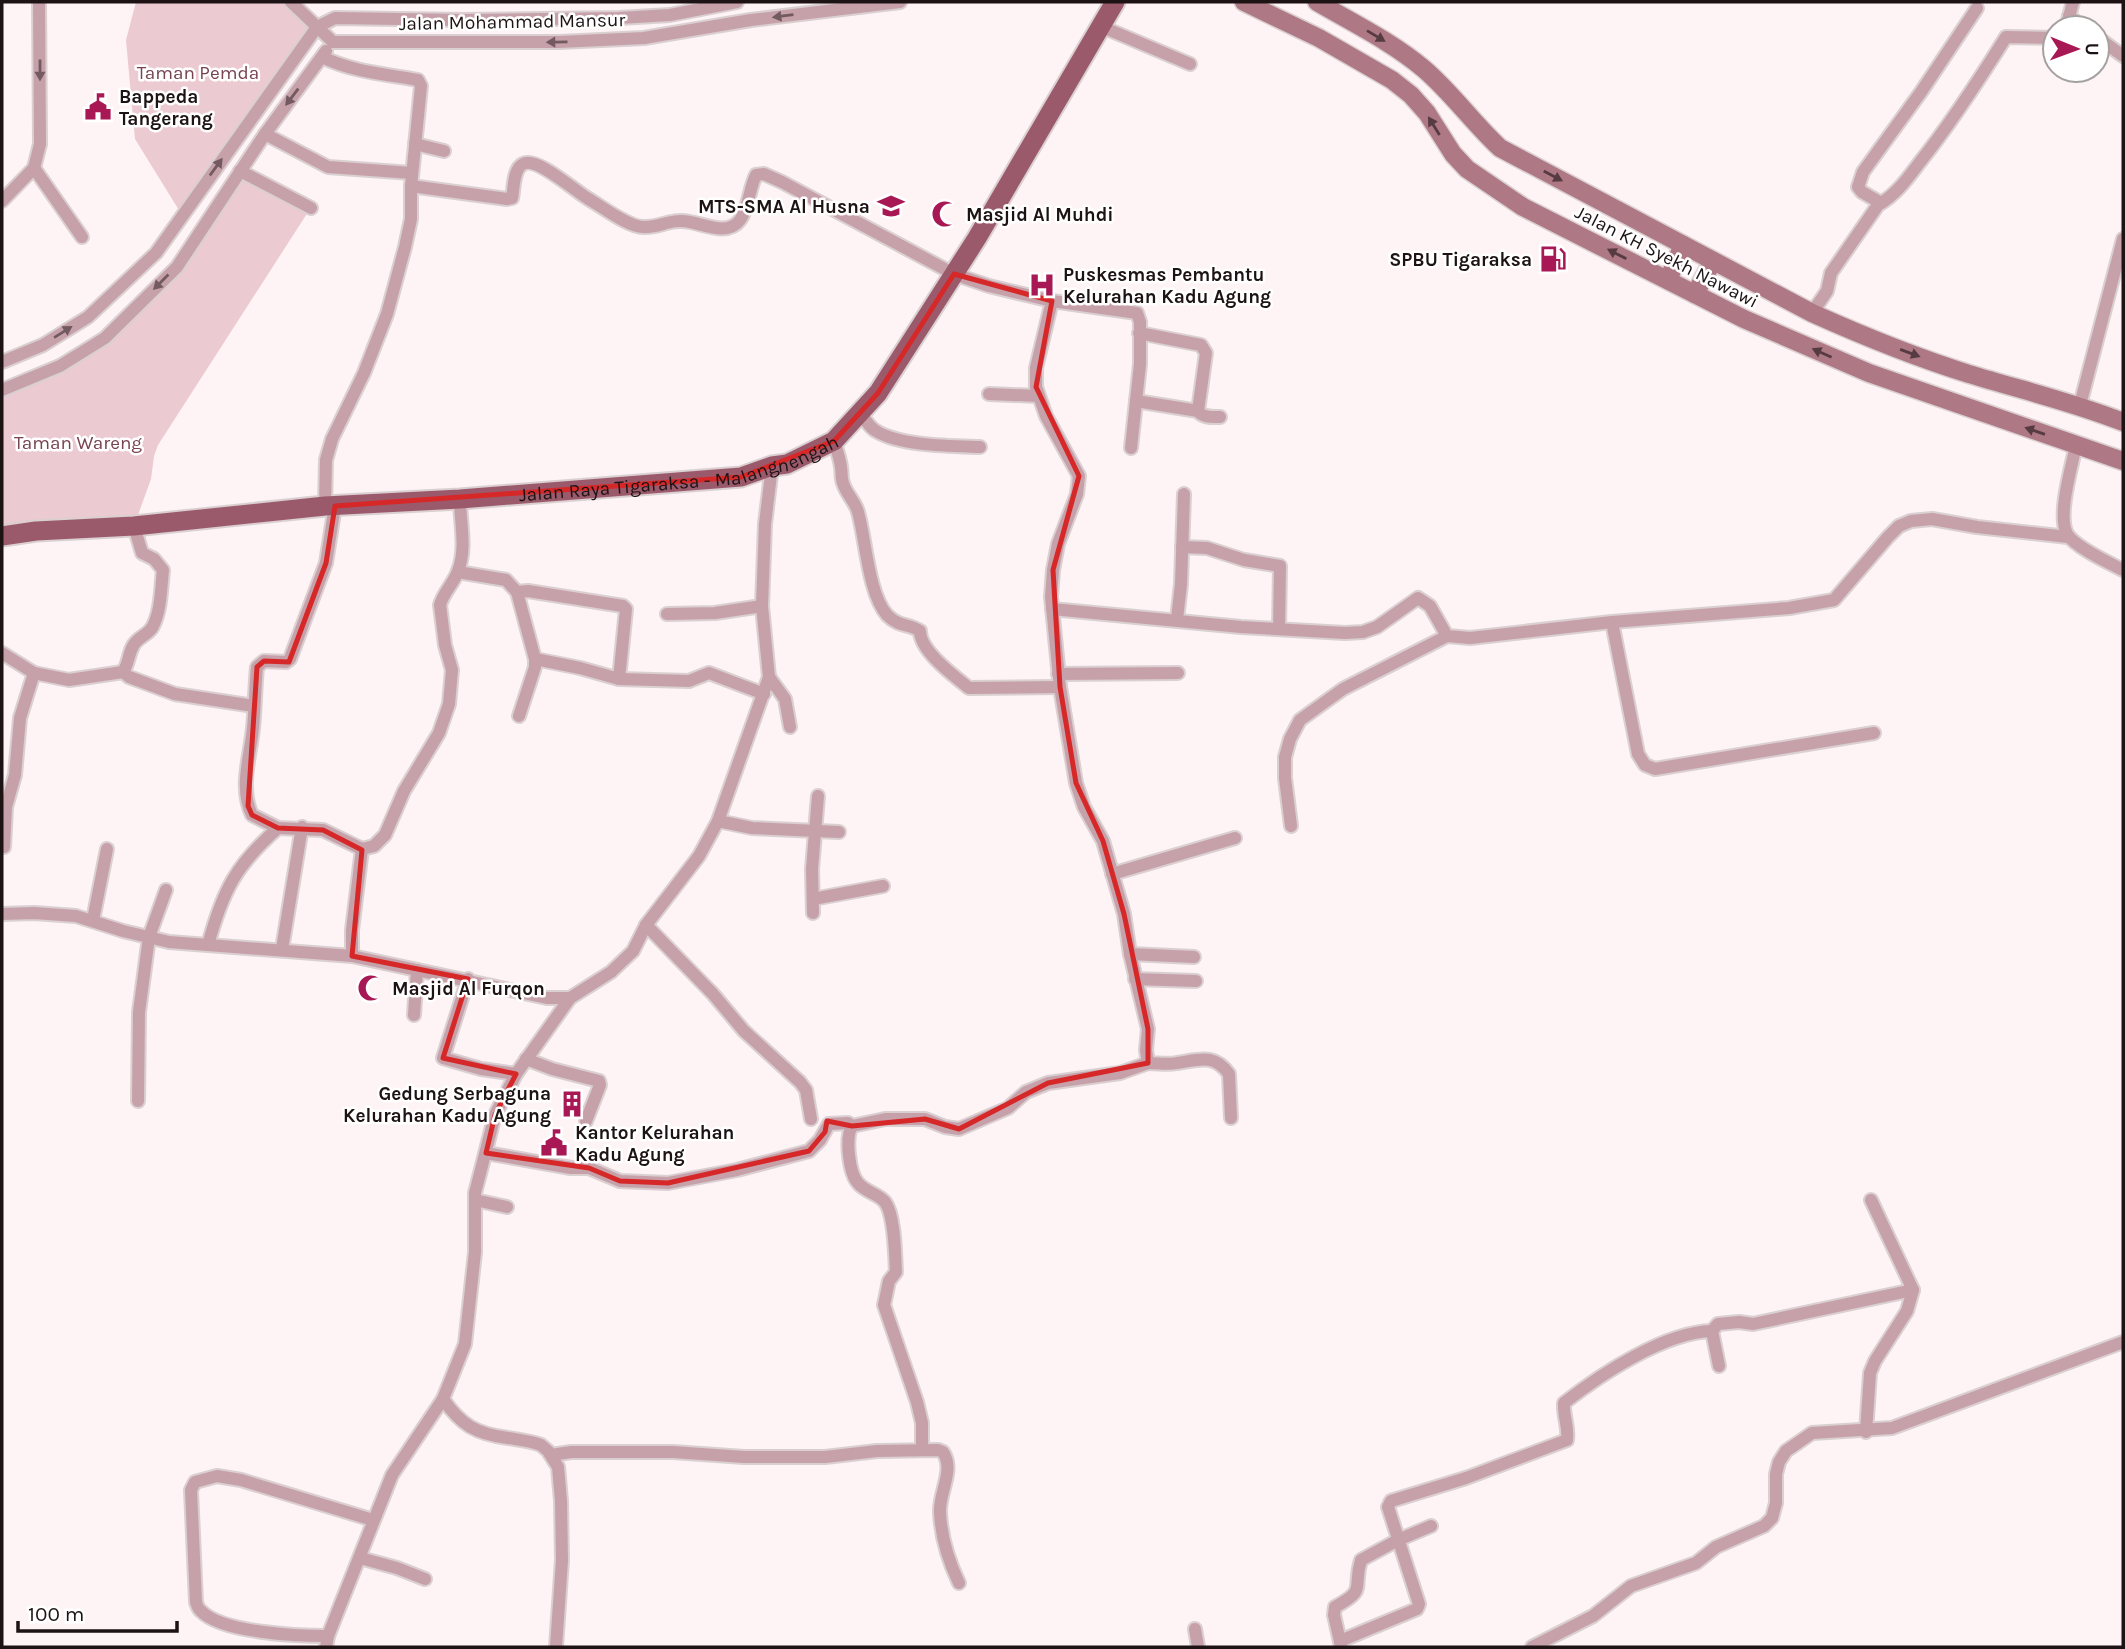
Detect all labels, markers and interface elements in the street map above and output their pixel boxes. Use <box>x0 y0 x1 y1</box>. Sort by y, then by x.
street label: Jalan Mohammad Mansur <box>399 9 626 35</box>
one-way arrow <box>772 11 794 22</box>
north arrow <box>2041 14 2111 84</box>
one-way arrow <box>1366 30 1386 42</box>
one-way arrow <box>546 36 568 48</box>
text: U <box>2081 43 2103 56</box>
one-way arrow <box>34 59 46 81</box>
park label: Taman Pemda <box>137 62 259 84</box>
place label: Bappeda Tangerang <box>119 86 213 130</box>
one-way arrow <box>285 88 299 106</box>
public building icon: Bappeda Tangerang <box>83 92 113 122</box>
one-way arrow <box>1428 116 1441 135</box>
one-way arrow <box>209 158 223 176</box>
one-way arrow <box>1543 170 1563 181</box>
school or university icon: MTS-SMA Al Husna <box>876 191 906 221</box>
place label: MTS-SMA Al Husna <box>698 196 870 218</box>
mosque icon: Masjid Al Muhdi <box>930 199 960 229</box>
street label: Jalan KH Syekh Nawawi <box>1571 201 1762 313</box>
place label: Masjid Al Muhdi <box>966 204 1114 226</box>
fuel station icon: SPBU Tigaraksa <box>1538 244 1568 274</box>
place label: SPBU Tigaraksa <box>1389 249 1532 271</box>
one-way arrow <box>1607 249 1627 260</box>
place label: Puskesmas Pembantu Kelurahan Kadu Agung <box>1063 264 1271 308</box>
hospital icon: Puskesmas Pembantu Kelurahan Kadu Agung <box>1027 270 1057 300</box>
one-way arrow <box>152 274 169 291</box>
one-way arrow <box>53 326 73 339</box>
one-way arrow <box>1812 347 1832 359</box>
one-way arrow <box>1899 348 1920 359</box>
one-way arrow <box>2025 425 2046 436</box>
street label: Jalan Raya Tigaraksa - Malangnengah <box>518 431 842 506</box>
park label: Taman Wareng <box>14 432 142 454</box>
mosque icon: Masjid Al Furqon <box>356 973 386 1003</box>
place label: Masjid Al Furqon <box>392 978 545 1000</box>
place label: Gedung Serbaguna Kelurahan Kadu Agung <box>343 1083 551 1127</box>
building icon: Gedung Serbaguna Kelurahan Kadu Agung <box>557 1089 587 1119</box>
place label: Kantor Kelurahan Kadu Agung <box>575 1122 734 1166</box>
public building icon: Kantor Kelurahan Kadu Agung <box>539 1128 569 1158</box>
scale bar <box>18 1590 177 1634</box>
text: 100 m <box>28 1602 85 1626</box>

